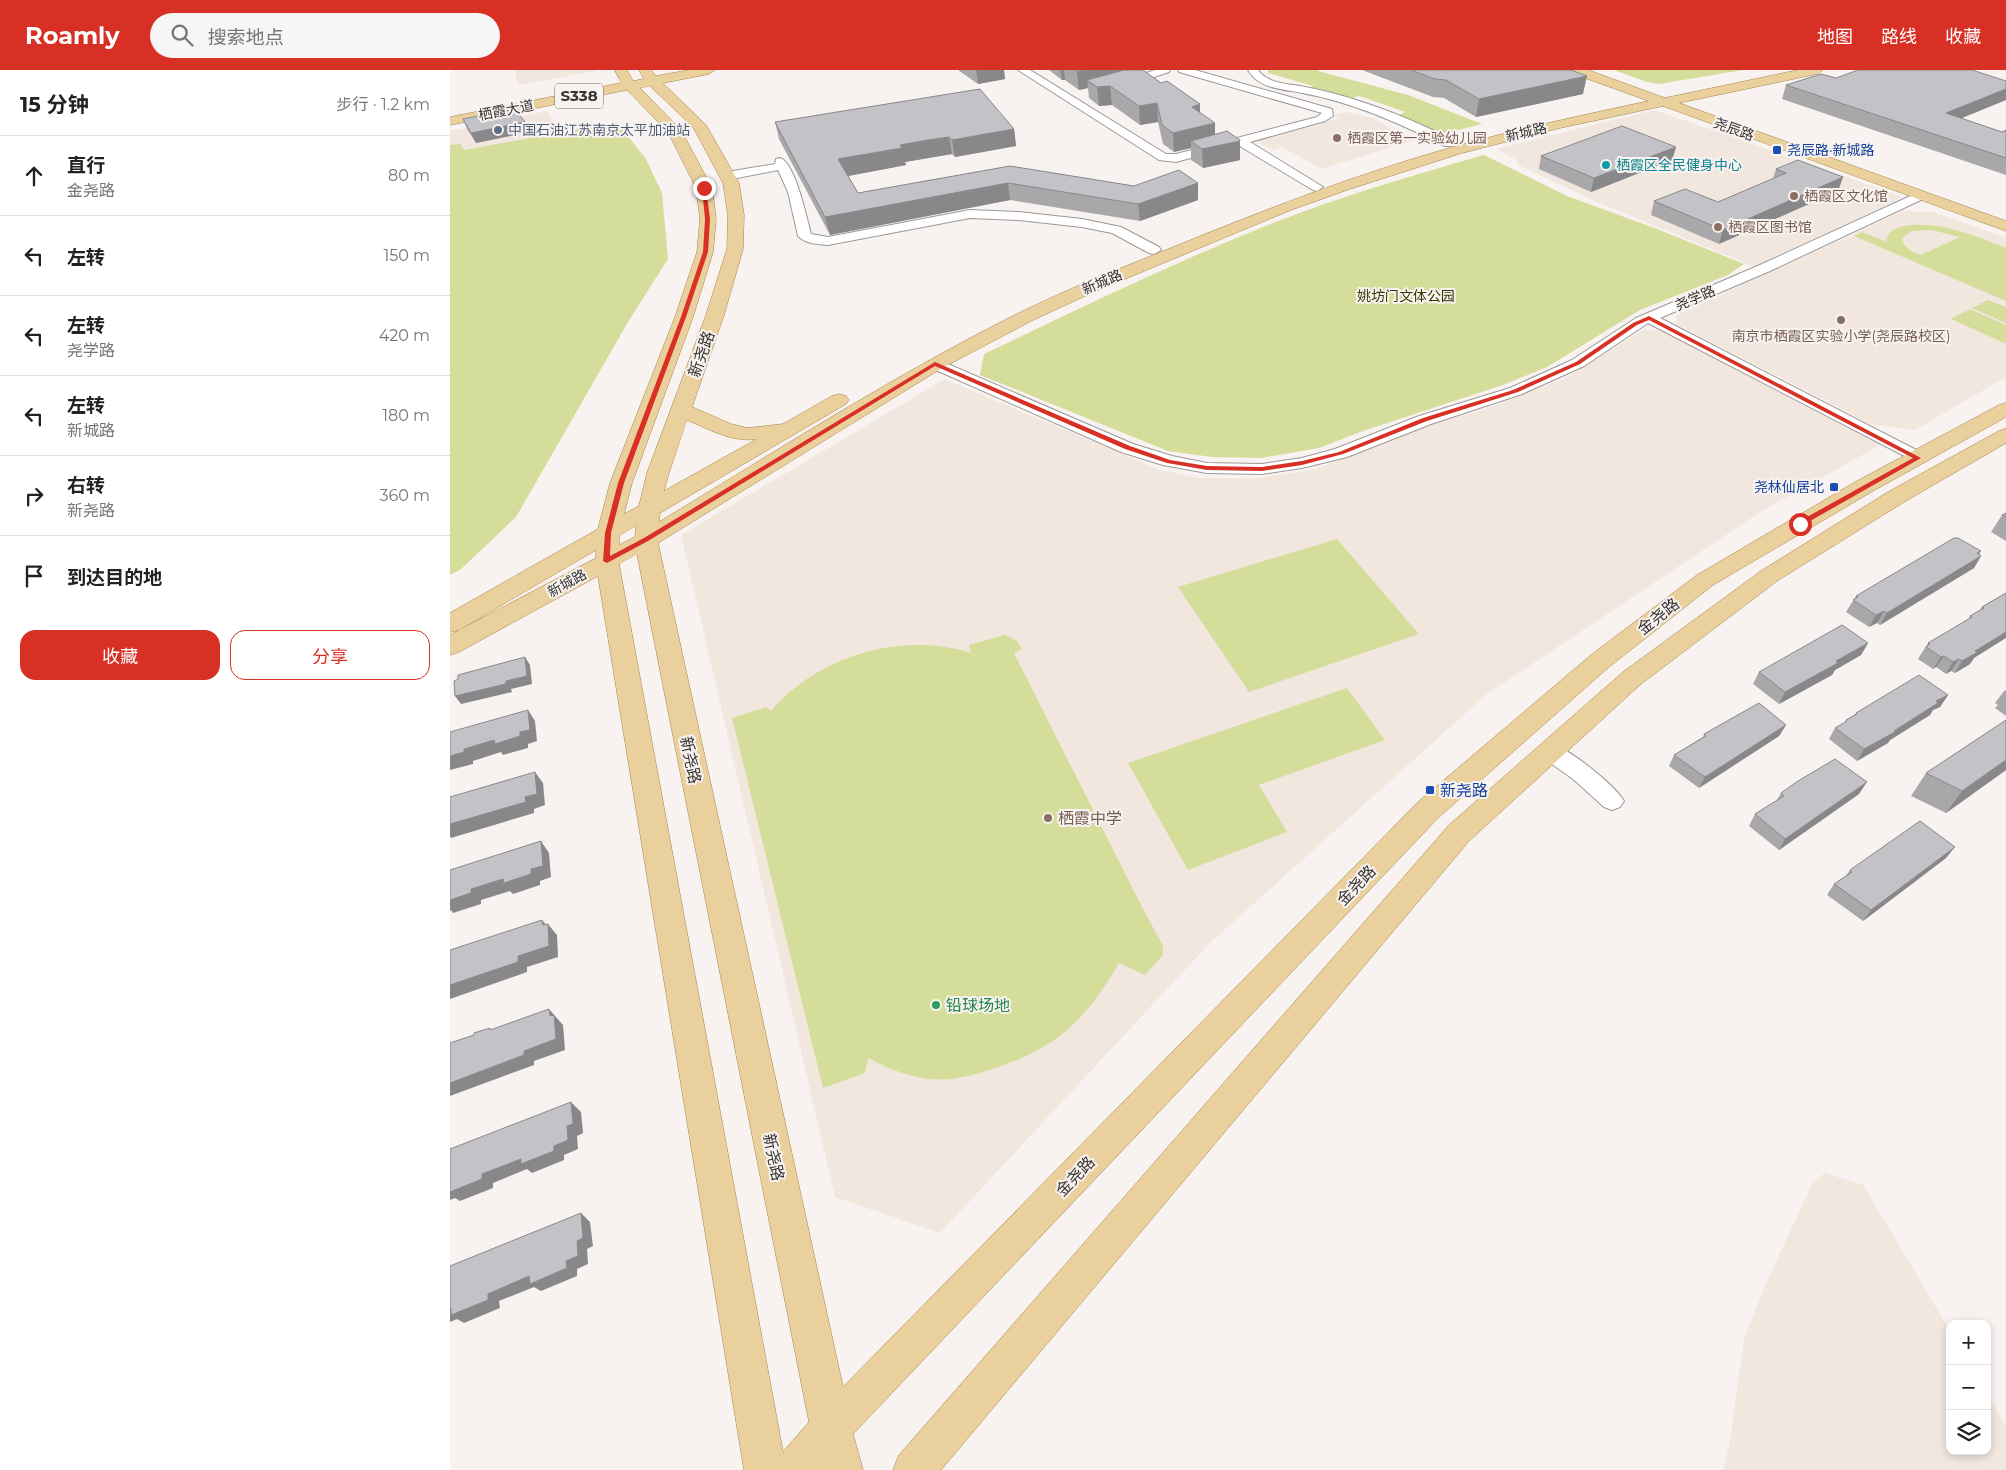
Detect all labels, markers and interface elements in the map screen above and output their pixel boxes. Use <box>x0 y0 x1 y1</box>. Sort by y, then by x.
search box <box>150 13 500 58</box>
text: Roamly <box>25 21 120 50</box>
icon: search <box>168 21 196 49</box>
text: 搜索地点 <box>208 26 284 49</box>
text: 地图 <box>1817 26 1853 48</box>
text: 路线 <box>1881 26 1917 48</box>
text: 收藏 <box>1945 26 1981 48</box>
road number: S338 <box>555 84 603 108</box>
text: 15 分钟 <box>20 92 89 117</box>
text: 步行 · 1.2 km <box>337 95 430 114</box>
street label: 栖霞大道 <box>477 96 535 124</box>
street label: 尧辰路 <box>1711 113 1757 145</box>
street label: 新城路 <box>1504 119 1548 145</box>
place label: 中国石油江苏南京太平加油站 <box>508 121 690 139</box>
marker: 中国石油江苏南京太平加油站 <box>492 124 504 136</box>
place label: 栖霞区第一实验幼儿园 <box>1347 129 1487 147</box>
marker: 栖霞区第一实验幼儿园 <box>1331 132 1343 144</box>
place label: 尧辰路·新城路 <box>1787 141 1875 159</box>
marker: 尧辰路·新城路 <box>1771 144 1783 156</box>
text: 直行 <box>67 154 105 177</box>
place label: 栖霞区全民健身中心 <box>1616 156 1742 174</box>
marker: 栖霞区全民健身中心 <box>1600 159 1612 171</box>
icon: ahead <box>20 162 48 190</box>
text: 80 m <box>388 166 430 185</box>
route end <box>693 177 716 200</box>
text: 金尧路 <box>67 181 115 200</box>
place label: 栖霞区文化馆 <box>1804 187 1888 205</box>
marker: 栖霞区文化馆 <box>1788 190 1800 202</box>
place label: 栖霞区图书馆 <box>1728 218 1812 236</box>
marker: 栖霞区图书馆 <box>1712 221 1724 233</box>
icon: left <box>20 242 48 270</box>
text: 左转 <box>67 246 105 269</box>
text: 150 m <box>383 246 430 265</box>
street label: 新城路 <box>1079 266 1125 298</box>
street label: 尧学路 <box>1672 282 1718 314</box>
park label: 姚坊门文体公园 <box>1357 287 1455 305</box>
text: 左转 <box>67 314 105 337</box>
marker: 南京市栖霞区实验小学(尧辰路校区) <box>1835 314 1847 326</box>
icon: left <box>20 322 48 350</box>
text: 420 m <box>379 326 430 345</box>
place label: 南京市栖霞区实验小学(尧辰路校区) <box>1731 327 1951 345</box>
street label: 新尧路 <box>684 328 719 380</box>
text: 尧学路 <box>67 341 115 360</box>
text: 左转 <box>67 394 105 417</box>
icon: left <box>20 402 48 430</box>
text: 180 m <box>382 406 430 425</box>
text: 新城路 <box>67 421 115 440</box>
text: 右转 <box>67 474 105 497</box>
place label: 尧林仙居北 <box>1754 478 1824 496</box>
marker: 尧林仙居北 <box>1828 481 1840 493</box>
icon: right <box>20 482 48 510</box>
text: 360 m <box>379 486 430 505</box>
text: 新尧路 <box>67 501 115 520</box>
route start <box>1789 513 1812 536</box>
icon: arrive <box>20 562 48 590</box>
street label: 新城路 <box>544 565 590 601</box>
text: 到达目的地 <box>67 566 162 589</box>
street label: 金尧路 <box>1634 594 1683 639</box>
button: 收藏 <box>20 630 220 680</box>
button: 分享 <box>230 630 430 680</box>
street label: 新尧路 <box>676 735 705 786</box>
place label: 新尧路 <box>1440 781 1488 800</box>
marker: 新尧路 <box>1424 784 1436 796</box>
place label: 栖霞中学 <box>1058 809 1122 828</box>
marker: 栖霞中学 <box>1042 812 1054 824</box>
street label: 金尧路 <box>1333 861 1380 909</box>
place label: 铅球场地 <box>946 996 1010 1015</box>
marker: 铅球场地 <box>930 999 942 1011</box>
street label: 新尧路 <box>759 1132 788 1183</box>
street label: 金尧路 <box>1052 1152 1099 1200</box>
map controls <box>1946 1320 1991 1455</box>
button: + <box>1946 1320 1991 1365</box>
button: − <box>1946 1365 1991 1410</box>
button: layers <box>1946 1410 1991 1455</box>

